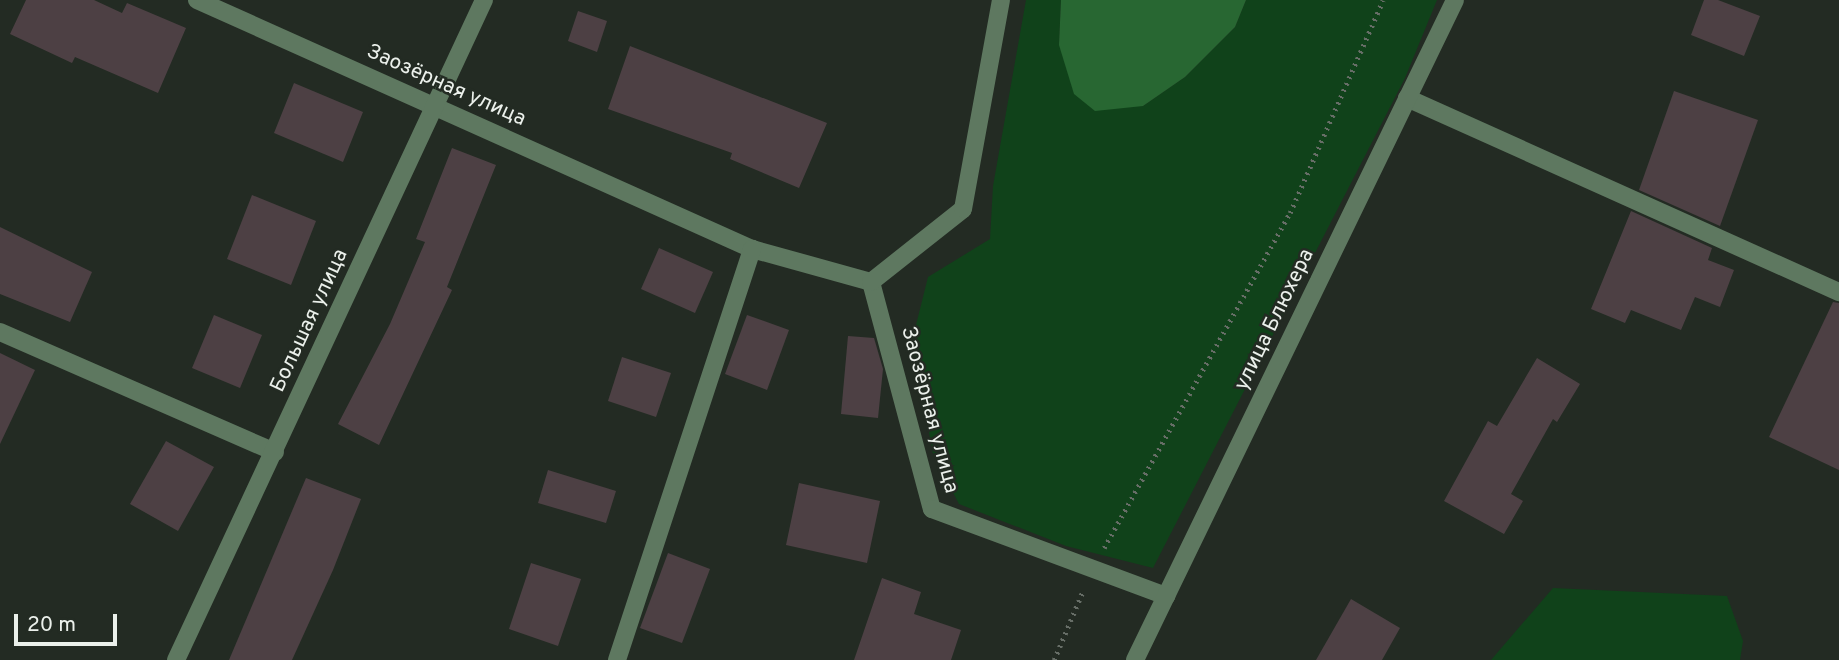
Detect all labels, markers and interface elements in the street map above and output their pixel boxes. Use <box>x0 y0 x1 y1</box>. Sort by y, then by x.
street label: Заозёрная улица <box>362 40 530 132</box>
street label: Большая улица <box>266 245 354 397</box>
street label: улица Блюхера <box>1230 245 1320 395</box>
street label: Заозёрная улица <box>895 324 963 496</box>
scale bar <box>18 600 121 644</box>
text: 20 m <box>27 612 76 639</box>

